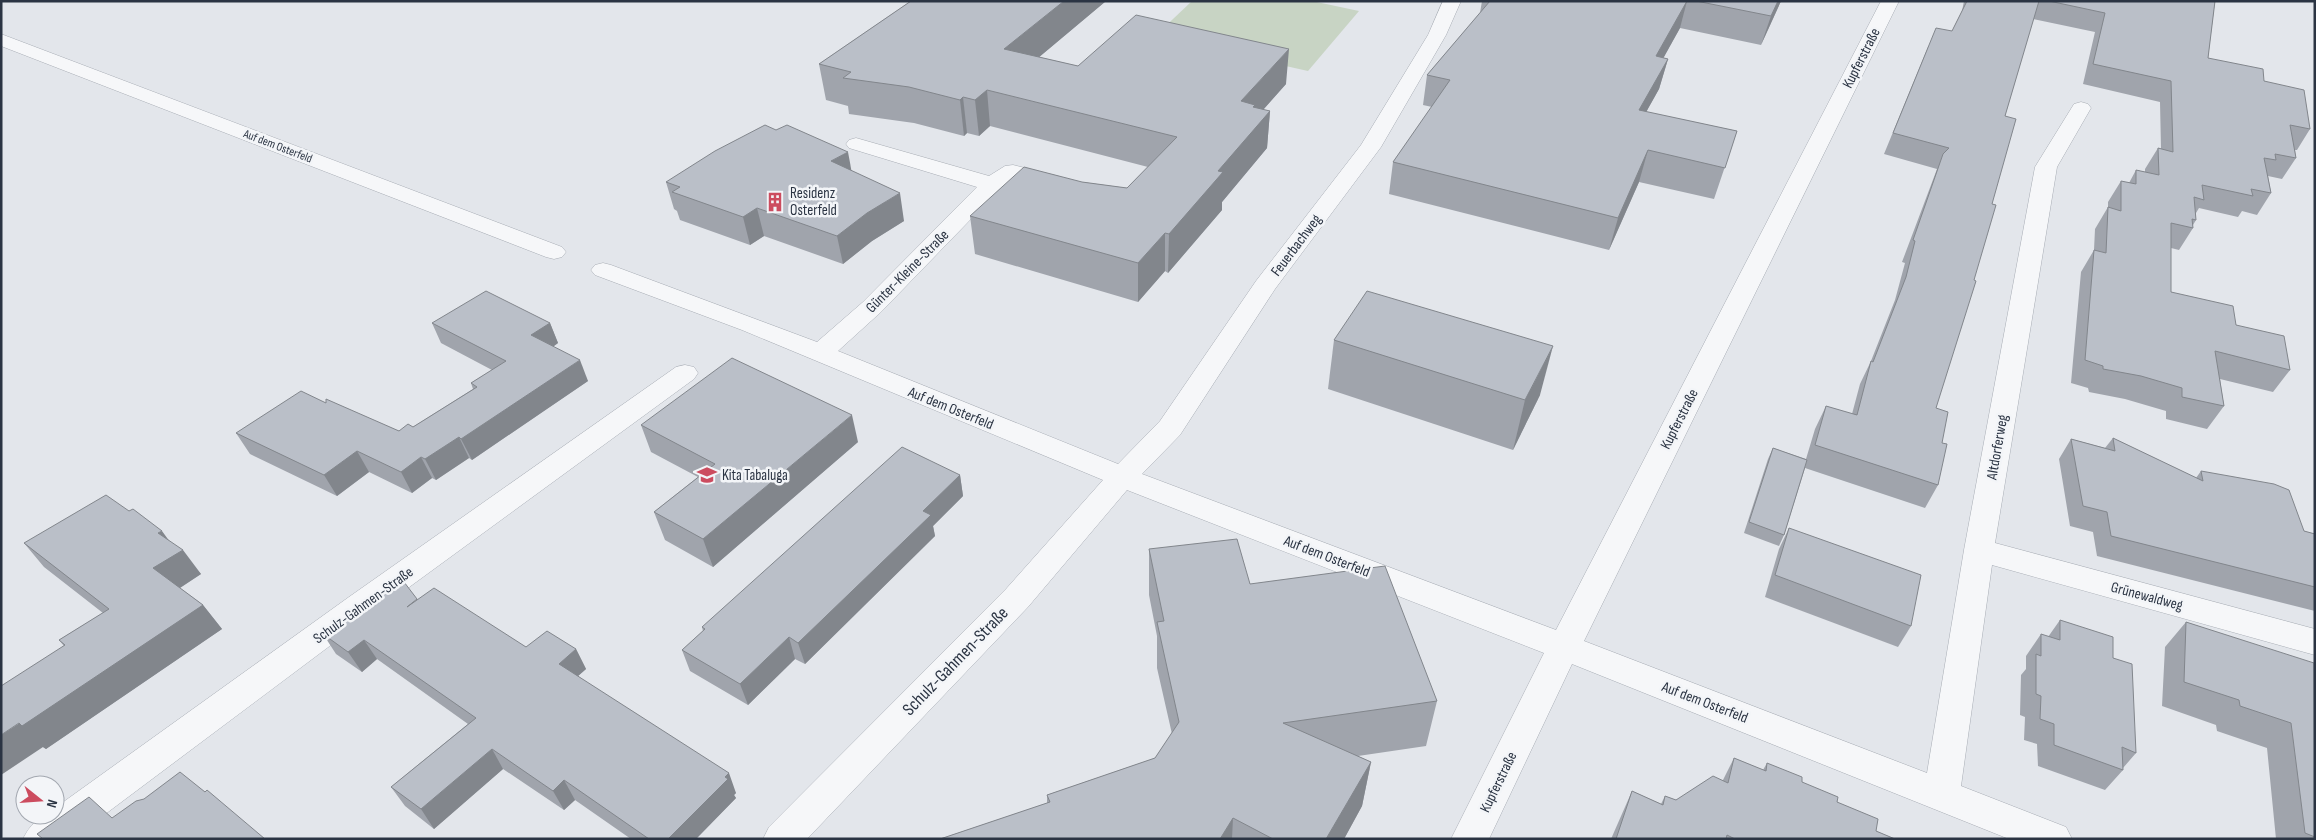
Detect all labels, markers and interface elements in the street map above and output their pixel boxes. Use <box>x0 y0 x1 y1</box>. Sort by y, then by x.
street label: Kupferstraße <box>1838 25 1885 92</box>
street label: Auf dem Osterfeld <box>240 126 314 166</box>
place label: Residenz Osterfeld <box>790 184 837 220</box>
building icon: Residenz Osterfeld <box>764 191 786 213</box>
street label: Feuerbachweg <box>1267 210 1326 280</box>
street label: Günter-Kleine-Straße <box>862 226 953 317</box>
street label: Auf dem Osterfeld <box>904 382 996 434</box>
street label: Kupferstraße <box>1656 386 1703 453</box>
street label: Altdorferweg <box>1982 413 2013 482</box>
school or university icon: Kita Tabaluga <box>696 464 718 486</box>
place label: Kita Tabaluga <box>722 466 788 485</box>
street label: Auf dem Osterfeld <box>1280 531 1372 582</box>
street label: Schulz-Gahmen-Straße <box>310 563 417 648</box>
street label: Grünewaldweg <box>2109 578 2185 615</box>
street label: Schulz-Gahmen-Straße <box>898 603 1013 720</box>
street label: Auf dem Osterfeld <box>1658 677 1750 728</box>
street label: Kupferstraße <box>1476 749 1521 816</box>
north arrow <box>15 775 65 825</box>
text: N <box>43 798 61 810</box>

